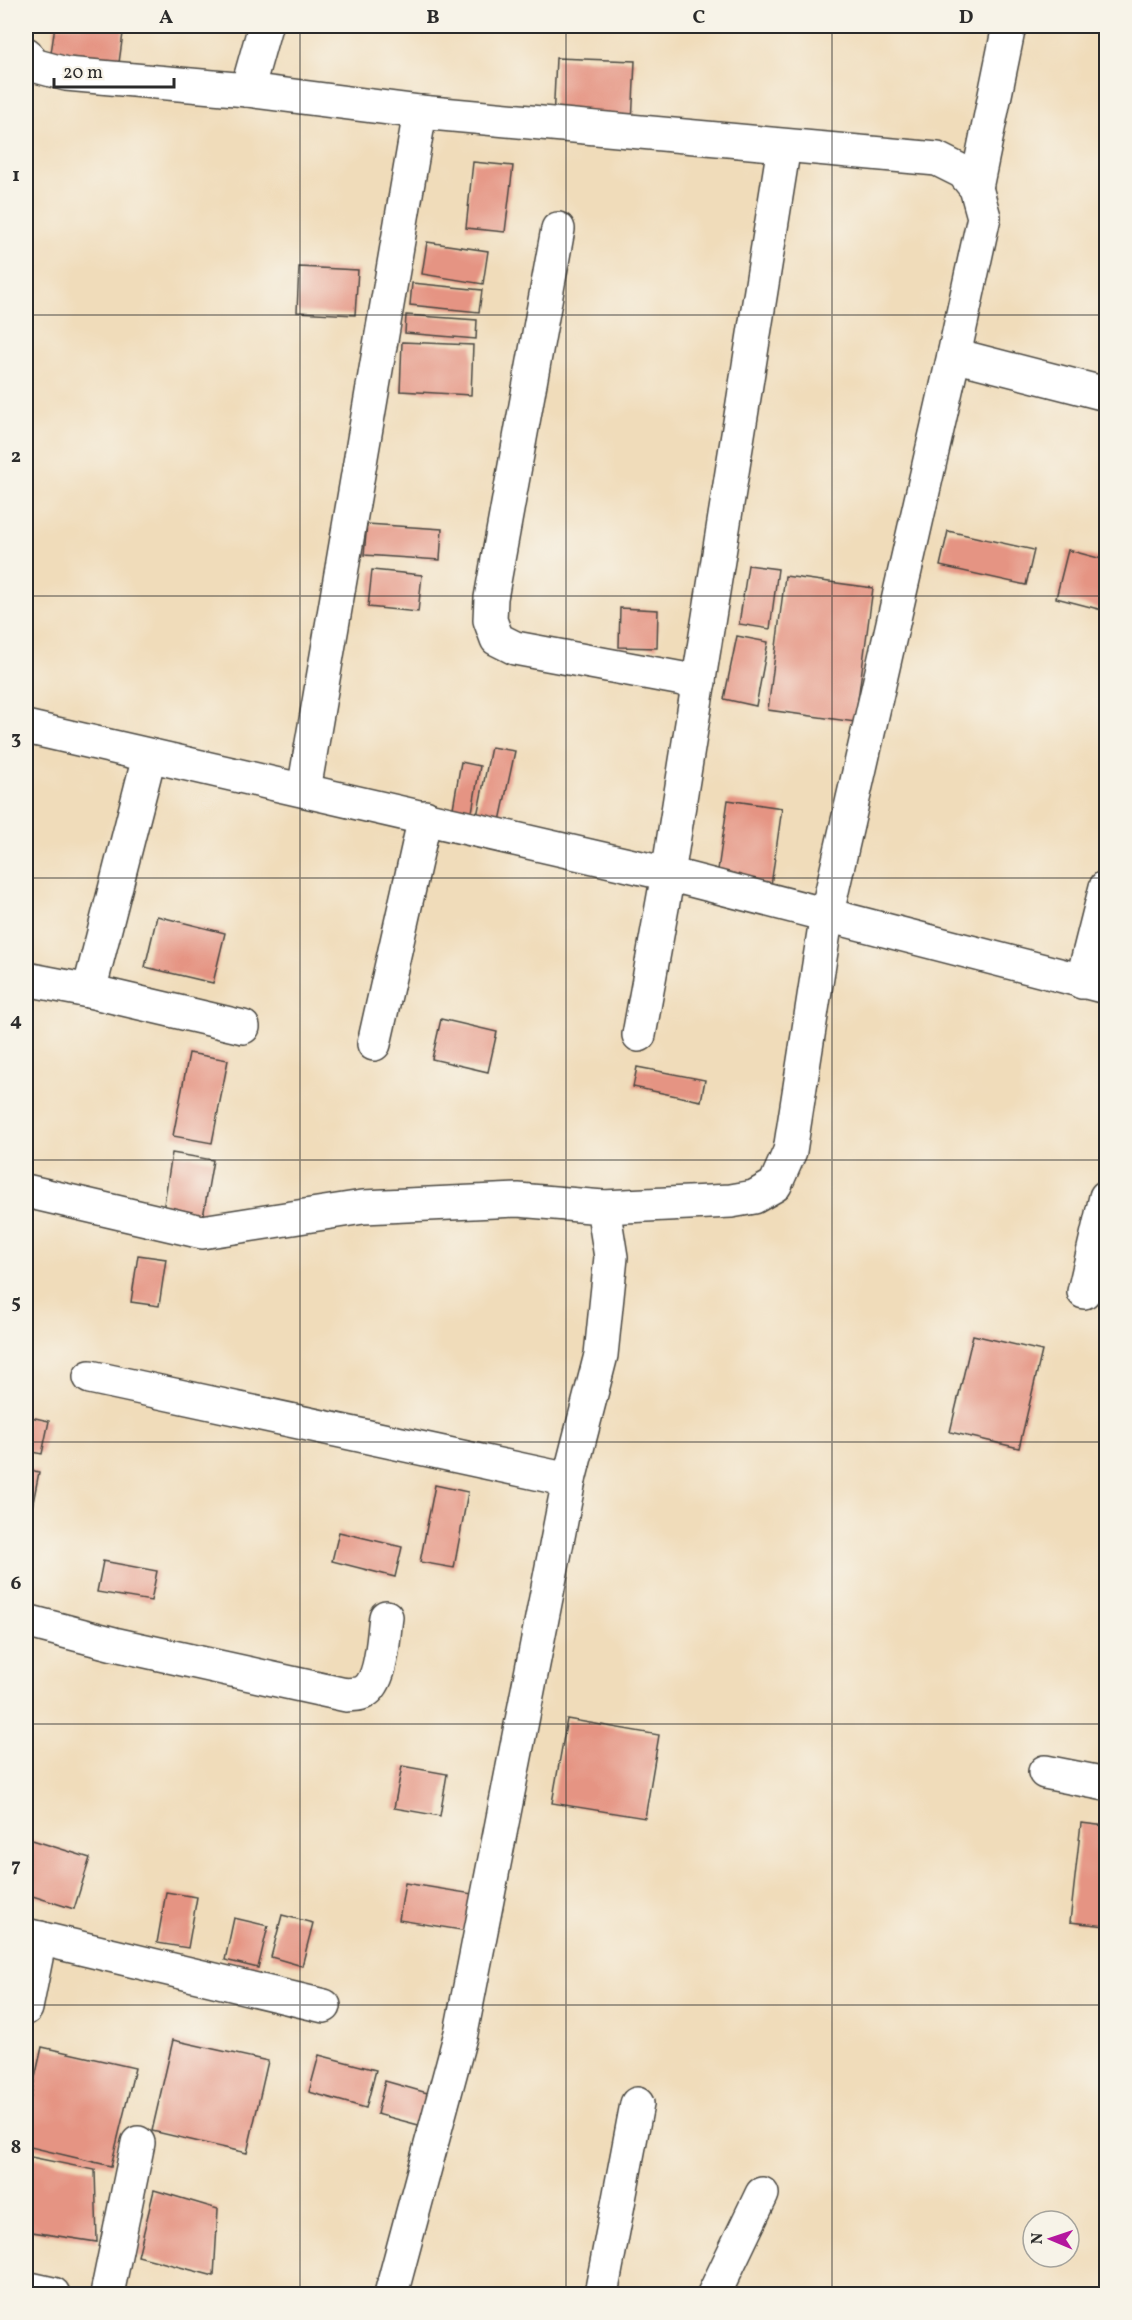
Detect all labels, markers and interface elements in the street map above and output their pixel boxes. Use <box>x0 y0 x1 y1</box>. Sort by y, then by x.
text: A <box>159 4 173 32</box>
text: B <box>426 4 440 32</box>
text: C <box>693 4 706 32</box>
text: D <box>959 4 973 32</box>
scale bar <box>54 51 174 89</box>
text: 20 m <box>63 61 103 86</box>
text: 1 <box>12 162 20 190</box>
text: 2 <box>11 443 21 471</box>
text: 3 <box>11 725 21 753</box>
text: 4 <box>10 1007 22 1035</box>
text: 5 <box>11 1289 21 1317</box>
text: 6 <box>11 1570 22 1598</box>
text: 7 <box>11 1852 21 1880</box>
text: 8 <box>11 2134 21 2162</box>
north arrow <box>1021 2209 1081 2269</box>
text: N <box>1027 2232 1049 2245</box>

